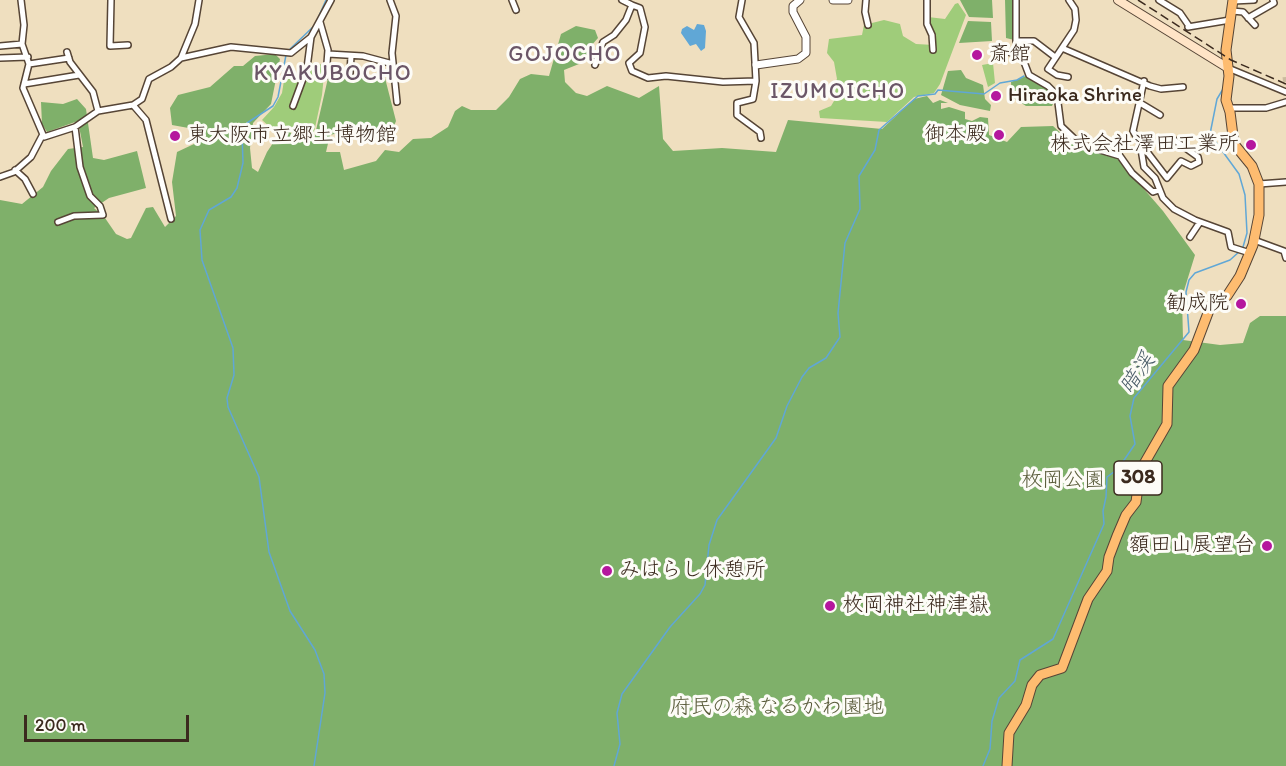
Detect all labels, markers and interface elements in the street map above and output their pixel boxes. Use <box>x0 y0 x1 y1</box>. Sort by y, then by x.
district label: GOJOCHO <box>509 42 621 68</box>
place label: 斎館 <box>989 42 1031 68</box>
marker: 斎館 <box>970 48 984 62</box>
district label: KYAKUBOCHO <box>253 61 413 87</box>
district label: IZUMOICHO <box>770 79 906 105</box>
place label: Hiraoka Shrine <box>1008 83 1142 109</box>
marker: Hiraoka Shrine <box>989 89 1003 103</box>
place label: 御本殿 <box>924 122 987 148</box>
place label: 東大阪市立郷土博物館 <box>187 123 397 149</box>
marker: 御本殿 <box>992 128 1006 142</box>
marker: 東大阪市立郷土博物館 <box>168 129 182 143</box>
place label: 株式会社澤田工業所 <box>1050 132 1239 158</box>
marker: 株式会社澤田工業所 <box>1244 138 1258 152</box>
place label: 勧成院 <box>1166 291 1229 317</box>
marker: 勧成院 <box>1234 297 1248 311</box>
water label: 暗渓 <box>1115 348 1161 400</box>
road number: 308 <box>1114 461 1162 495</box>
park label: 枚岡公園 <box>1021 468 1105 494</box>
place label: 額田山展望台 <box>1129 533 1255 559</box>
marker: 額田山展望台 <box>1260 539 1274 553</box>
place label: みはらし休憩所 <box>619 558 766 584</box>
marker: みはらし休憩所 <box>600 564 614 578</box>
place label: 枚岡神社神津嶽 <box>842 593 989 619</box>
marker: 枚岡神社神津嶽 <box>823 599 837 613</box>
park label: 府民の森 なるかわ園地 <box>670 695 884 721</box>
scale bar <box>27 703 192 741</box>
text: 200 m <box>35 714 86 736</box>

